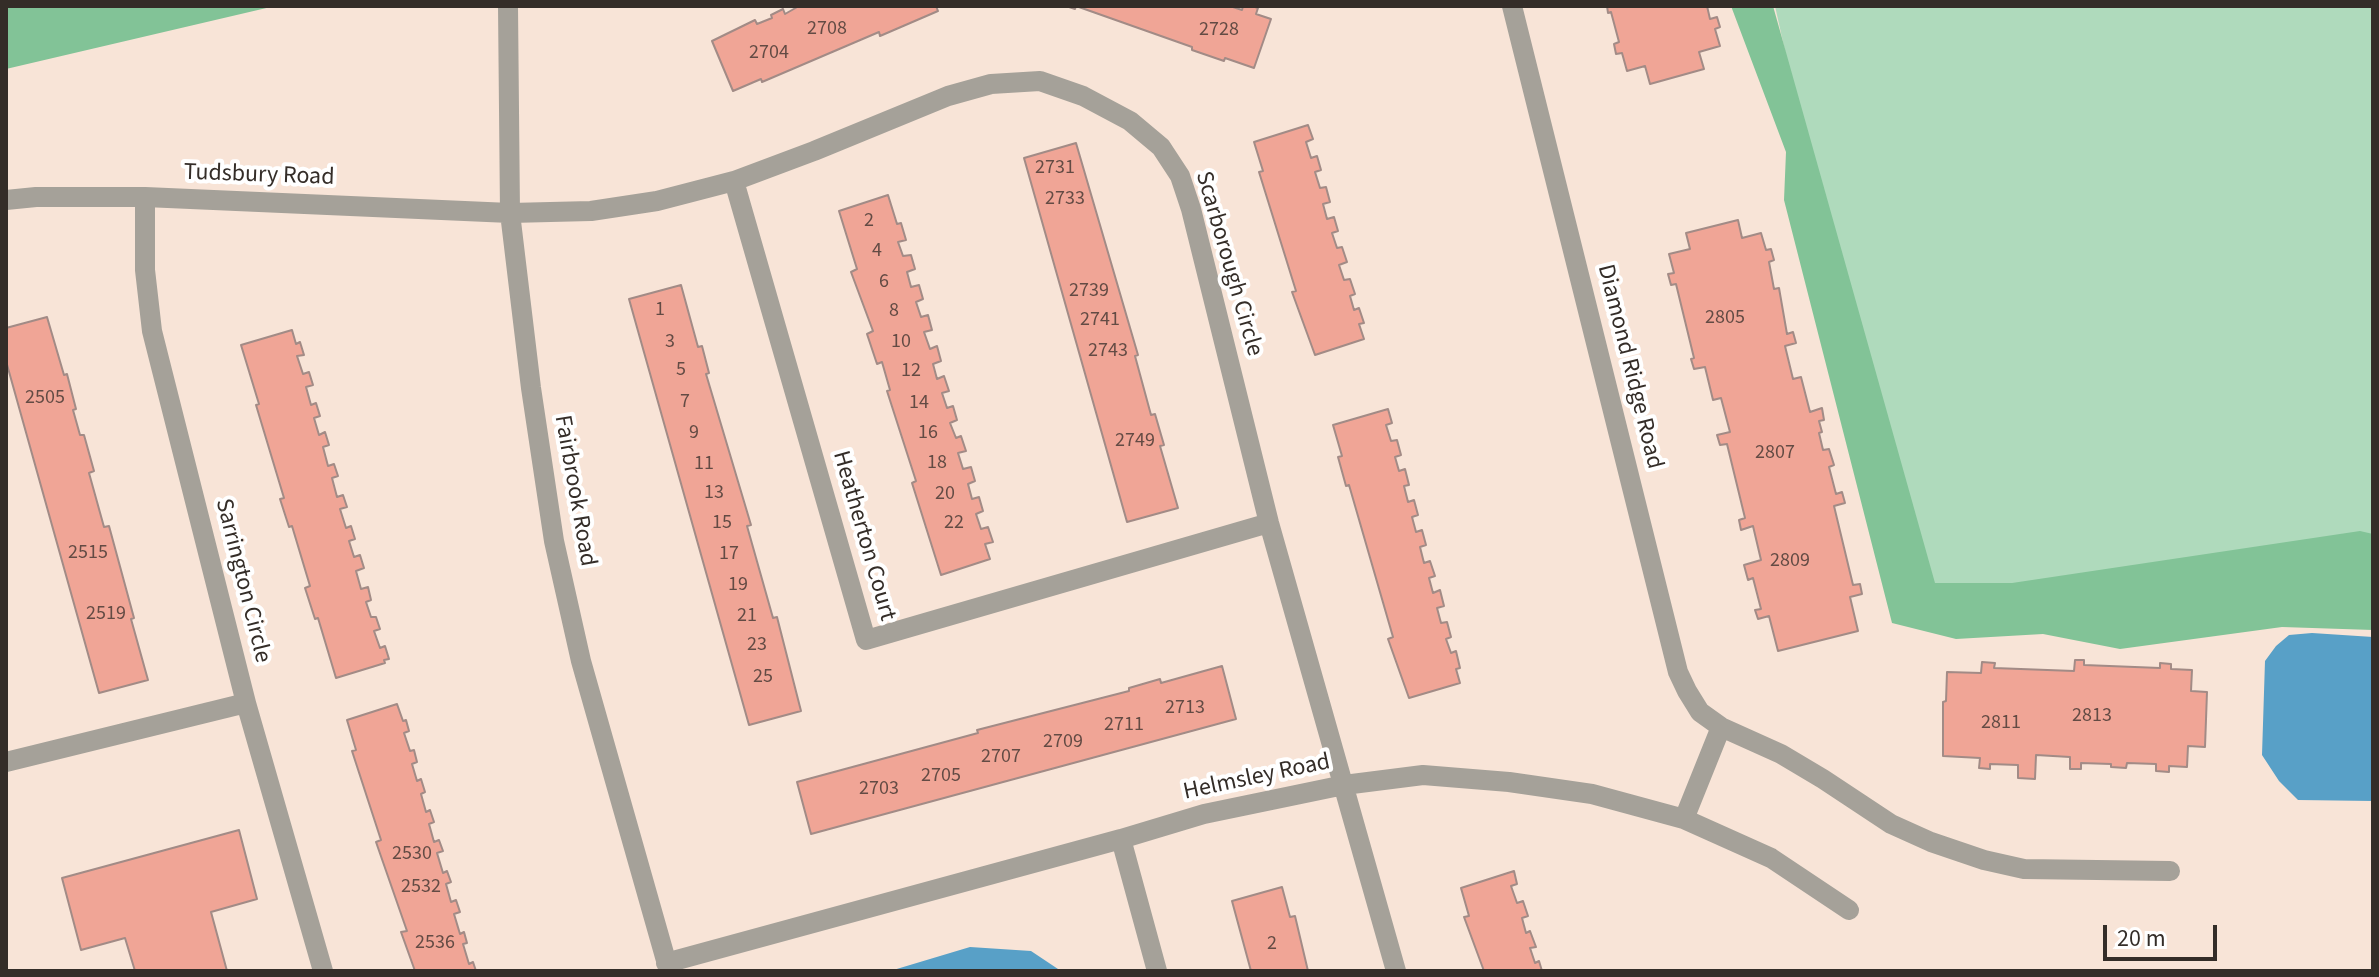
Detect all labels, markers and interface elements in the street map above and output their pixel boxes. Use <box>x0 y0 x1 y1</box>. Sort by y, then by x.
house number: 2708 <box>807 18 847 42</box>
house number: 2728 <box>1199 19 1239 43</box>
house number: 2704 <box>749 42 789 66</box>
house number: 2731 <box>1035 157 1075 181</box>
street label: Tudsbury Road <box>183 159 335 193</box>
street label: Scarborough Circle <box>1188 168 1268 360</box>
house number: 2733 <box>1045 188 1085 212</box>
house number: 2 <box>864 210 874 234</box>
house number: 4 <box>872 240 882 264</box>
street label: Diamond Ridge Road <box>1590 262 1668 472</box>
house number: 6 <box>879 271 889 295</box>
house number: 2739 <box>1069 280 1109 304</box>
house number: 1 <box>655 299 665 323</box>
house number: 8 <box>889 300 899 324</box>
house number: 2805 <box>1705 307 1745 331</box>
house number: 2741 <box>1080 309 1120 333</box>
house number: 3 <box>665 331 675 355</box>
house number: 10 <box>891 331 911 355</box>
house number: 2743 <box>1088 340 1128 364</box>
house number: 5 <box>676 359 686 383</box>
house number: 12 <box>901 360 921 384</box>
house number: 2505 <box>25 387 65 411</box>
house number: 7 <box>680 391 690 415</box>
house number: 14 <box>909 392 929 416</box>
street label: Fairbrook Road <box>547 413 601 569</box>
house number: 9 <box>689 422 699 446</box>
house number: 16 <box>918 422 938 446</box>
house number: 2749 <box>1115 430 1155 454</box>
house number: 2807 <box>1755 442 1795 466</box>
street label: Heatherton Court <box>825 448 901 624</box>
house number: 18 <box>927 452 947 476</box>
house number: 11 <box>694 453 714 477</box>
house number: 13 <box>704 482 724 506</box>
house number: 20 <box>935 483 955 507</box>
street label: Sarrington Circle <box>208 496 276 666</box>
house number: 15 <box>712 512 732 536</box>
house number: 22 <box>944 512 964 536</box>
house number: 2515 <box>68 542 108 566</box>
house number: 17 <box>719 543 739 567</box>
house number: 2809 <box>1770 550 1810 574</box>
house number: 19 <box>728 574 748 598</box>
house number: 2519 <box>86 603 126 627</box>
house number: 21 <box>737 605 757 629</box>
house number: 23 <box>747 634 767 658</box>
house number: 25 <box>753 666 773 690</box>
house number: 2713 <box>1165 697 1205 721</box>
house number: 2813 <box>2072 705 2112 729</box>
house number: 2811 <box>1981 712 2021 736</box>
house number: 2711 <box>1104 714 1144 738</box>
house number: 2709 <box>1043 731 1083 755</box>
house number: 2707 <box>981 746 1021 770</box>
street label: Helmsley Road <box>1181 748 1333 808</box>
house number: 2705 <box>921 765 961 789</box>
house number: 2703 <box>859 778 899 802</box>
house number: 2530 <box>392 843 432 867</box>
house number: 2532 <box>401 876 441 900</box>
scale bar <box>2107 909 2221 959</box>
text: 20 m <box>2117 921 2166 956</box>
house number: 2536 <box>415 932 455 956</box>
house number: 2 <box>1267 933 1277 957</box>

